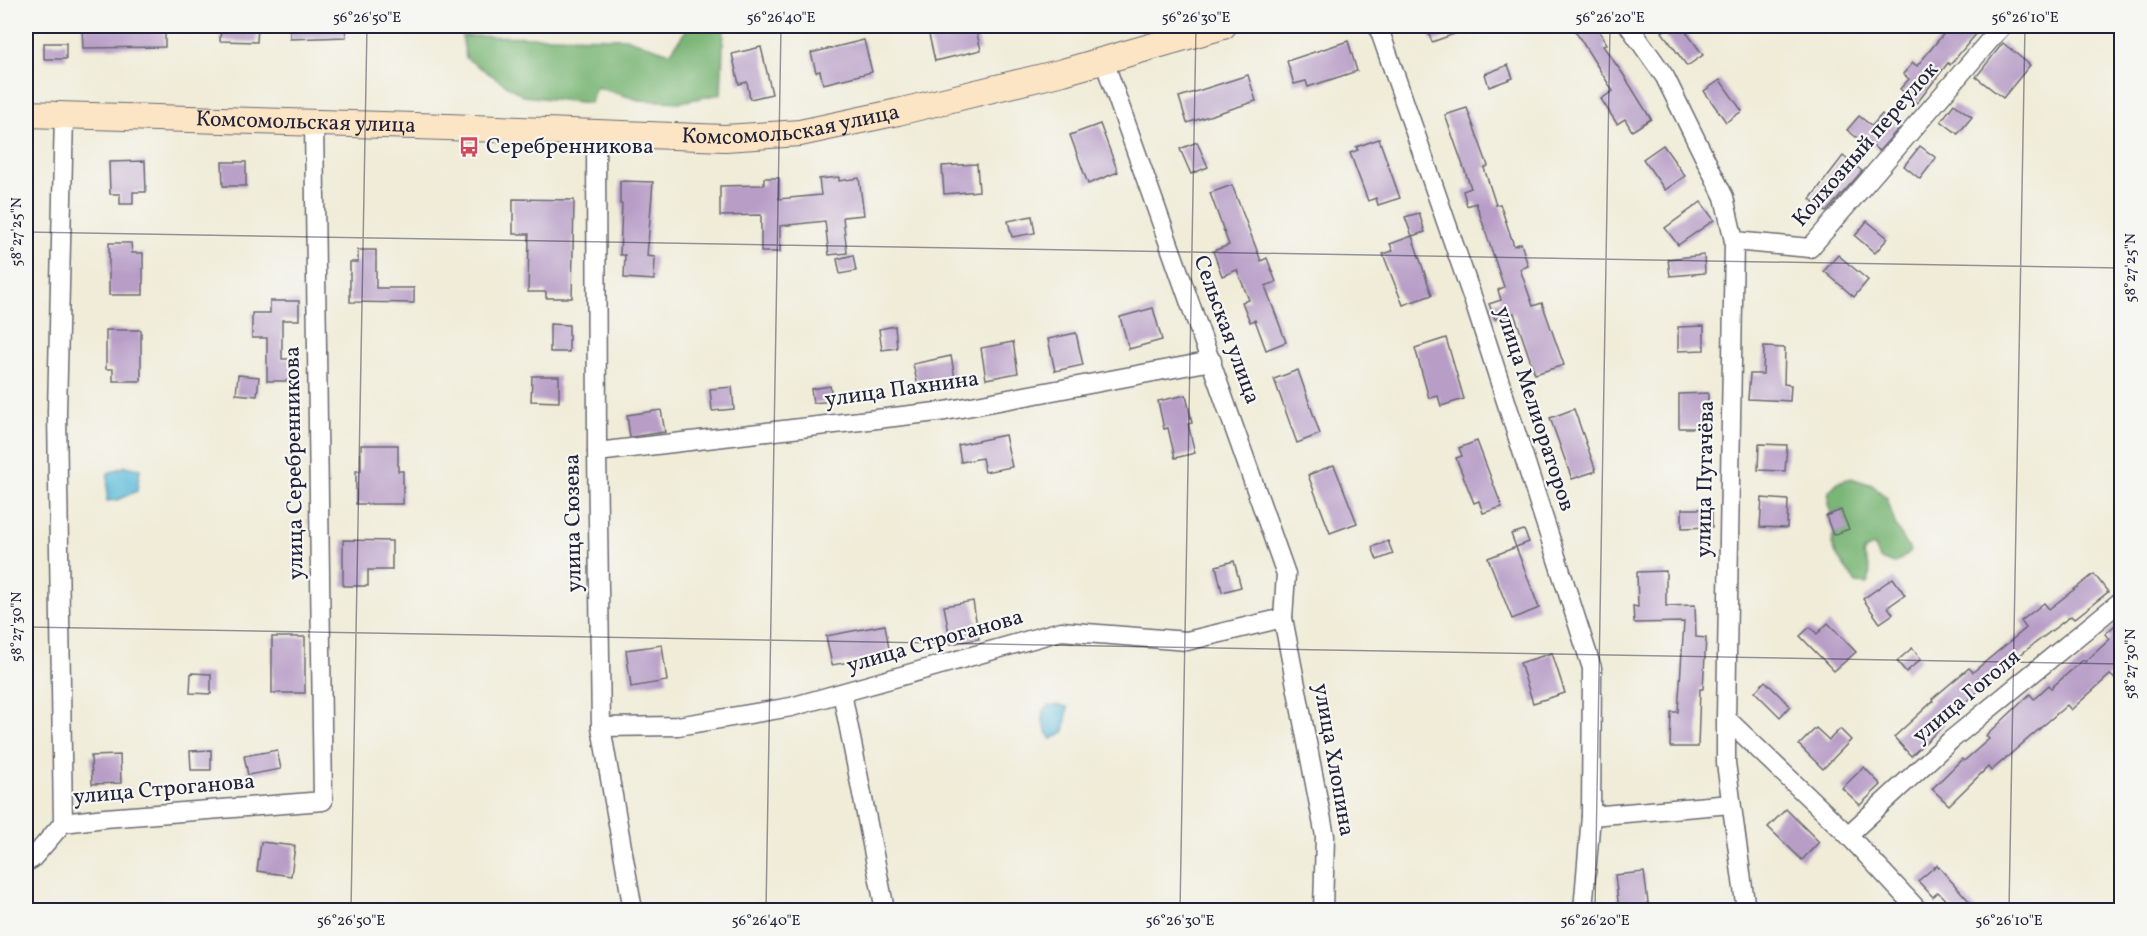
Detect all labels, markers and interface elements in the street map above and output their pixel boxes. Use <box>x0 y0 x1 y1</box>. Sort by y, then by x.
text: 56°26'50"E <box>333 8 401 29</box>
text: 56°26'40"E <box>746 8 816 29</box>
text: 56°26'30"E <box>1161 8 1231 29</box>
text: 56°26'20"E <box>1575 8 1645 29</box>
text: 56°26'10"E <box>1991 8 2059 29</box>
street label: Колхозный переулок <box>1786 56 1947 234</box>
street label: Комсомольская улица <box>681 97 903 154</box>
street label: Комсомольская улица <box>195 104 416 142</box>
place label: Серебренникова <box>486 132 654 163</box>
bus stop icon: Серебренникова <box>457 135 481 159</box>
text: 58°27'25"N <box>7 197 28 267</box>
text: 58°27'25"N <box>2121 233 2142 303</box>
street label: Сельская улица <box>1185 251 1267 409</box>
street label: улица Мелиораторов <box>1486 302 1582 516</box>
street label: улица Серебренникова <box>277 346 313 580</box>
street label: улица Пахнина <box>823 364 981 416</box>
street label: улица Пугачёва <box>1689 400 1723 558</box>
street label: улица Сюзева <box>557 453 591 593</box>
text: 58°27'30"N <box>7 592 28 662</box>
street label: улица Строганова <box>843 602 1027 682</box>
text: 58°27'30"N <box>2121 629 2142 699</box>
street label: улица Гоголя <box>1906 642 2028 752</box>
street label: улица Хлопина <box>1304 681 1362 839</box>
street label: улица Строганова <box>72 767 256 813</box>
text: 56°26'50"E <box>317 911 385 932</box>
text: 56°26'40"E <box>731 911 801 932</box>
text: 56°26'30"E <box>1145 911 1215 932</box>
text: 56°26'20"E <box>1560 911 1630 932</box>
text: 56°26'10"E <box>1975 911 2043 932</box>

